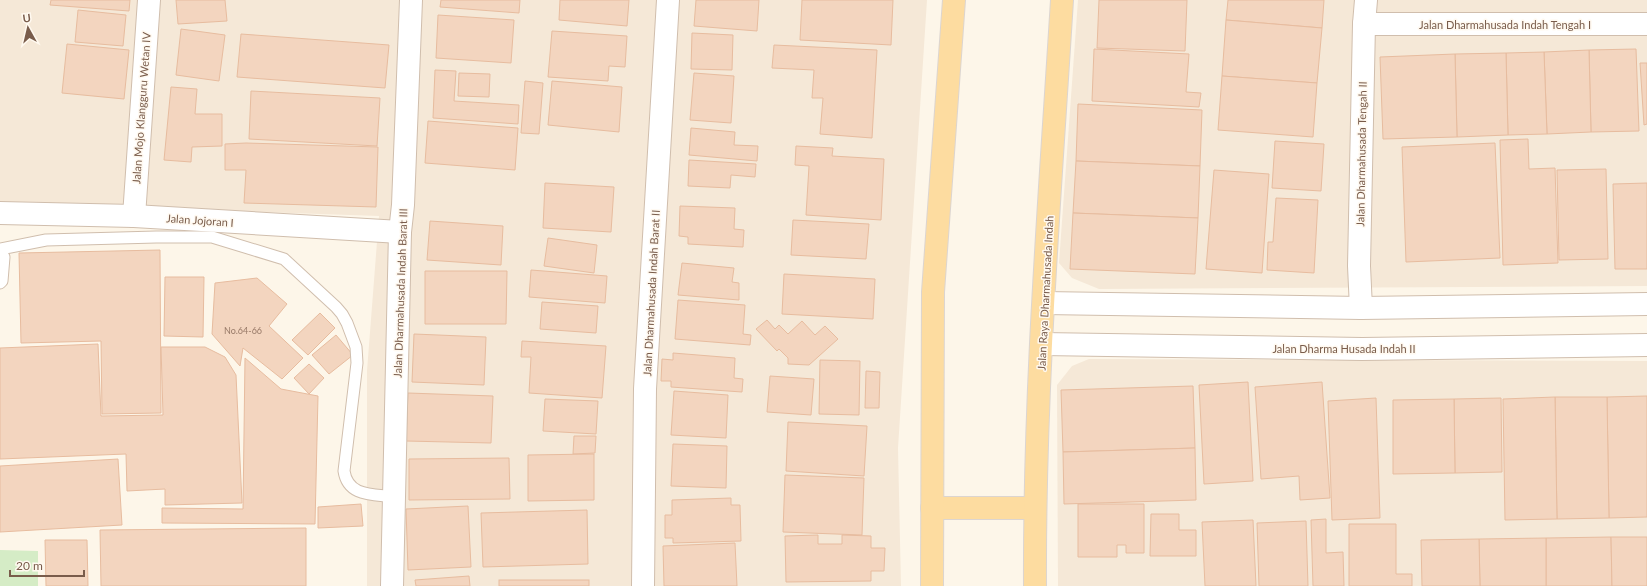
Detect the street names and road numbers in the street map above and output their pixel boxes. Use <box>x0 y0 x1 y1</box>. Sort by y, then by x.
street label: Jalan Dharmahusada Indah Tengah I <box>1419 18 1591 31</box>
street label: Jalan Mojo Klangguru Wetan IV <box>129 31 153 184</box>
street label: Jalan Dharmahusada Tengah II <box>1353 81 1369 227</box>
street label: Jalan Dharmahusada Indah Barat III <box>391 208 409 378</box>
street label: Jalan Dharmahusada Indah Barat II <box>640 209 662 377</box>
street label: Jalan Jojoran I <box>166 211 234 229</box>
street label: Jalan Raya Dharmahusada Indah <box>1034 215 1056 371</box>
street label: Jalan Dharma Husada Indah II <box>1272 342 1416 355</box>

